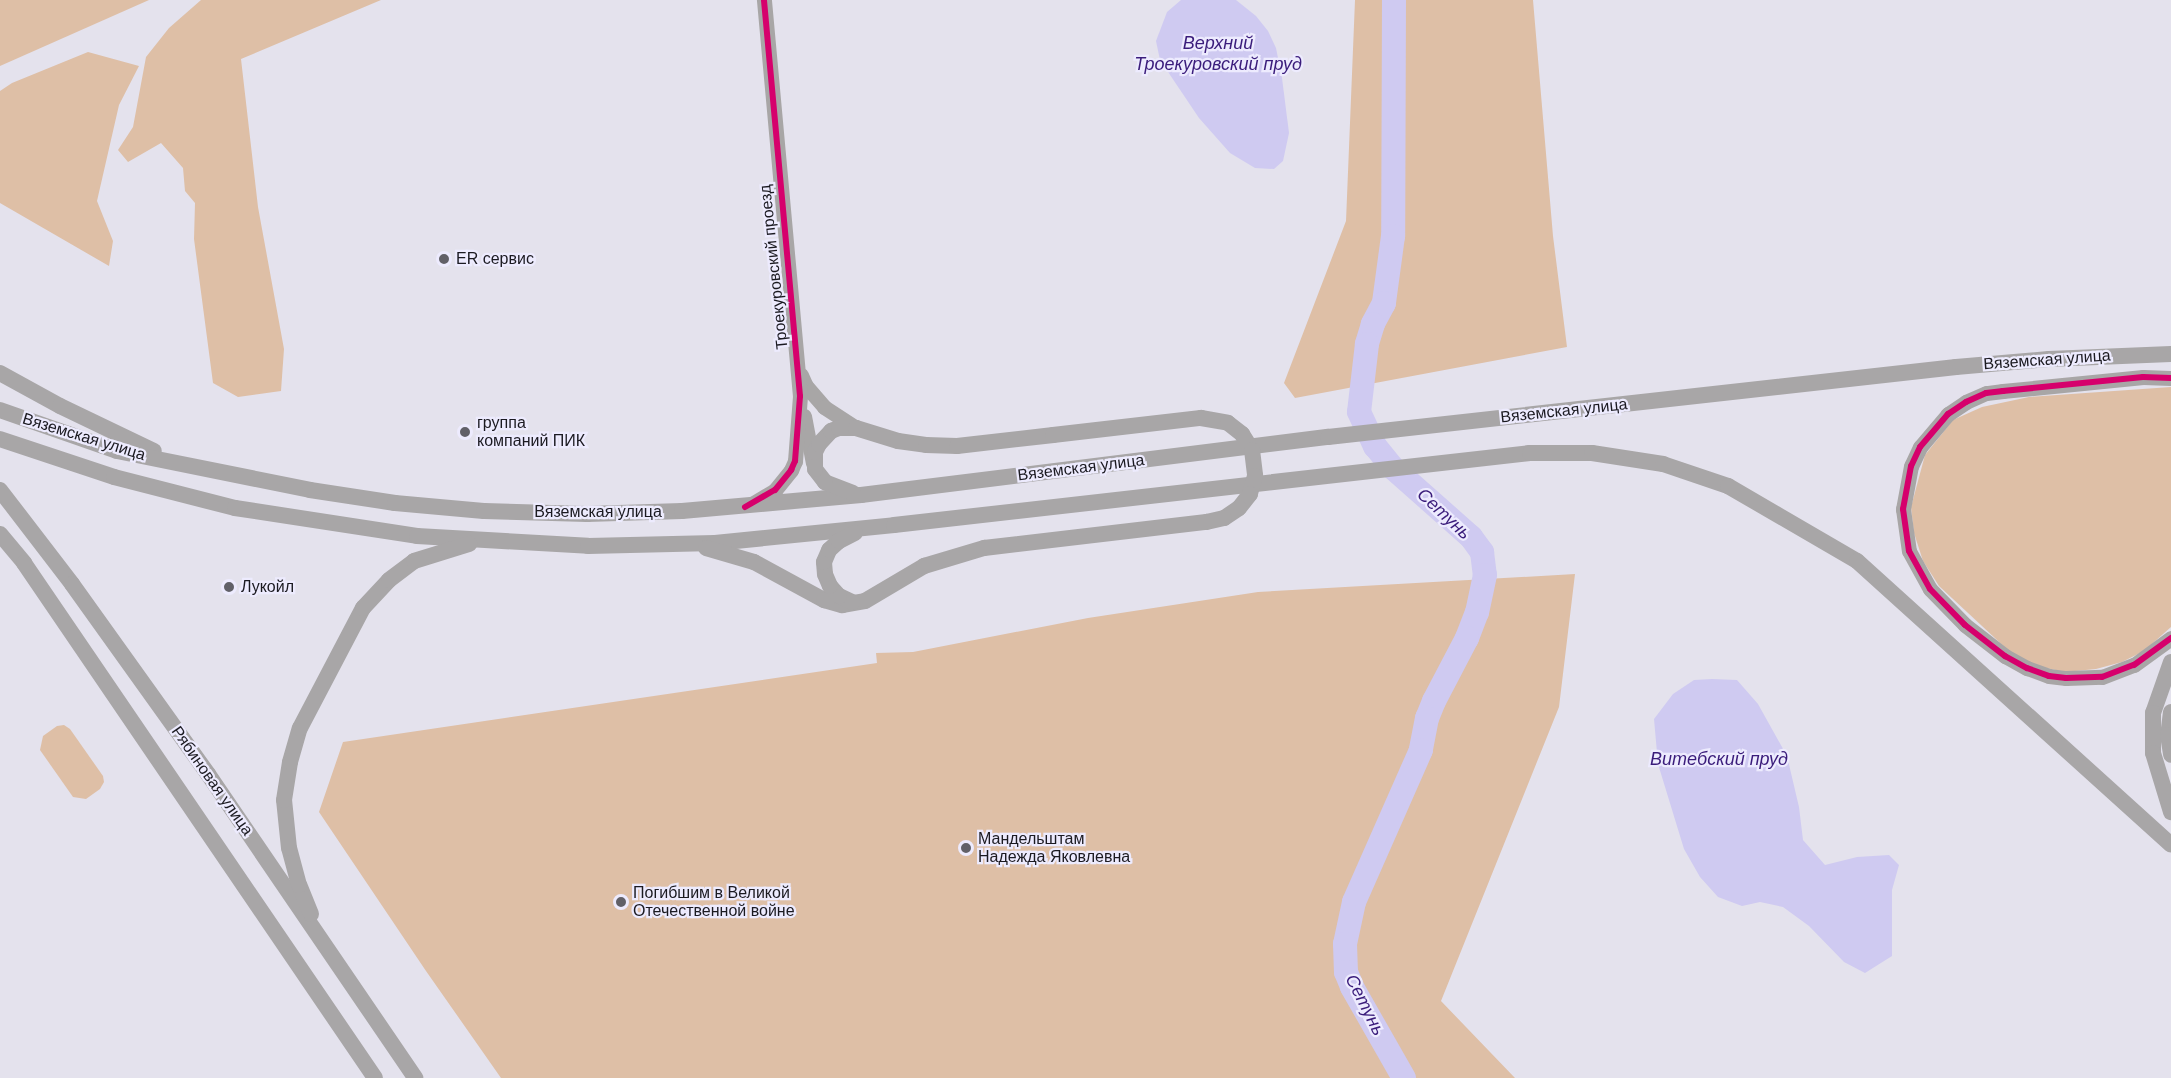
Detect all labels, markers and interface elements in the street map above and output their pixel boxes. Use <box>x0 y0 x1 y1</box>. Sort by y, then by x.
water label: Верхний Троекуровский пруд <box>1134 33 1302 76</box>
street label: Троекуровский проезд <box>756 184 792 350</box>
place label: ER сервис <box>456 249 534 269</box>
marker: ER сервис <box>437 252 451 266</box>
street label: Вяземская улица <box>1983 346 2111 374</box>
street label: Вяземская улица <box>1500 395 1628 427</box>
street label: Вяземская улица <box>20 409 148 465</box>
place label: группа компаний ПИК <box>477 413 585 451</box>
marker: группа компаний ПИК <box>458 425 472 439</box>
street label: Вяземская улица <box>1017 451 1145 485</box>
water label: Сетунь <box>1413 484 1475 544</box>
street label: Вяземская улица <box>534 502 662 522</box>
place label: Лукойл <box>241 577 294 597</box>
marker: Лукойл <box>222 580 236 594</box>
street label: Рябиновая улица <box>167 723 257 839</box>
water label: Витебский пруд <box>1650 748 1788 770</box>
place label: Мандельштам Надежда Яковлевна <box>978 829 1130 867</box>
marker: Мандельштам Надежда Яковлевна <box>959 841 973 855</box>
place label: Погибшим в Великой Отечественной войне <box>633 883 795 921</box>
marker: Погибшим в Великой Отечественной войне <box>614 895 628 909</box>
water label: Сетунь <box>1340 971 1390 1039</box>

